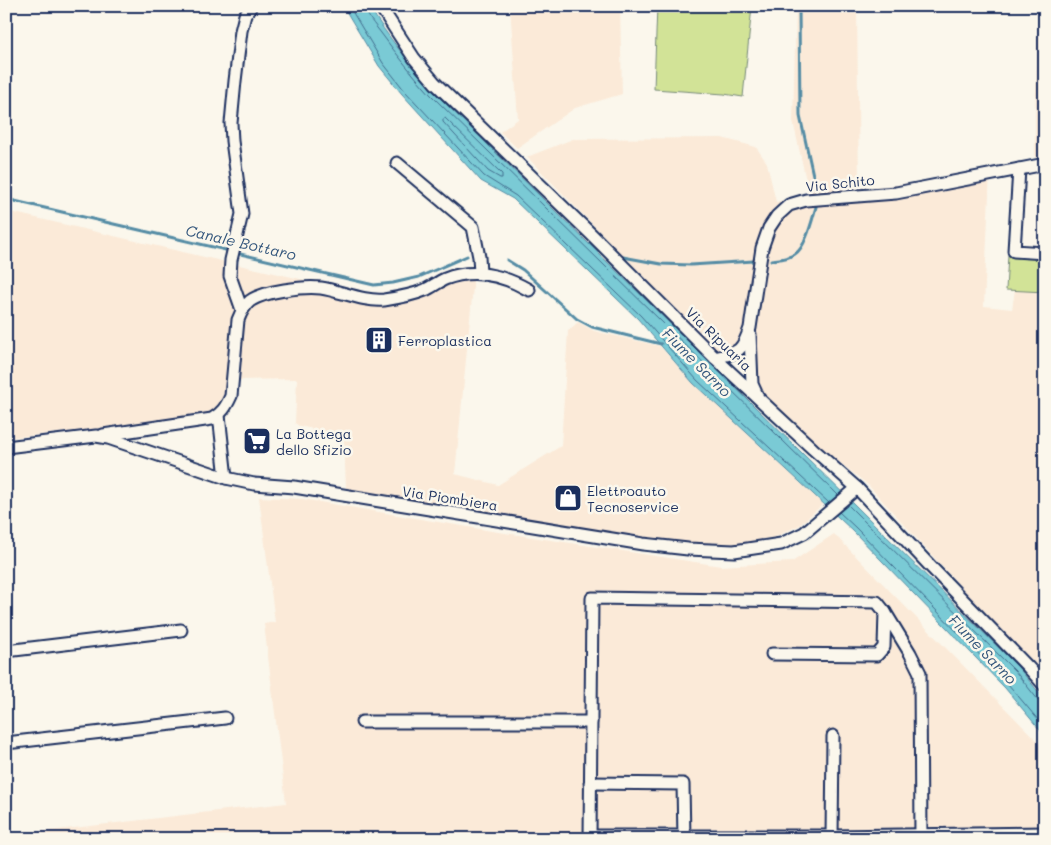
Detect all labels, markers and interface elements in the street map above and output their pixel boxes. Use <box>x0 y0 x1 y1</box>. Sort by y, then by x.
street label: Via Schito <box>805 170 875 196</box>
water label: Canale Bottaro <box>184 220 298 264</box>
street label: Via Ripuaria <box>682 303 756 375</box>
water label: Fiume Sarno <box>658 323 736 401</box>
building icon: Ferroplastica <box>364 325 394 355</box>
place label: Ferroplastica <box>398 331 492 350</box>
place label: La Bottega dello Sfizio <box>276 424 351 459</box>
supermarket icon: La Bottega dello Sfizio <box>242 426 272 456</box>
street label: Via Piombiera <box>401 481 499 515</box>
place label: Elettroauto Tecnoservice <box>587 481 679 516</box>
shop icon: Elettroauto Tecnoservice <box>553 483 583 513</box>
water label: Fiume Sarno <box>945 610 1021 688</box>

